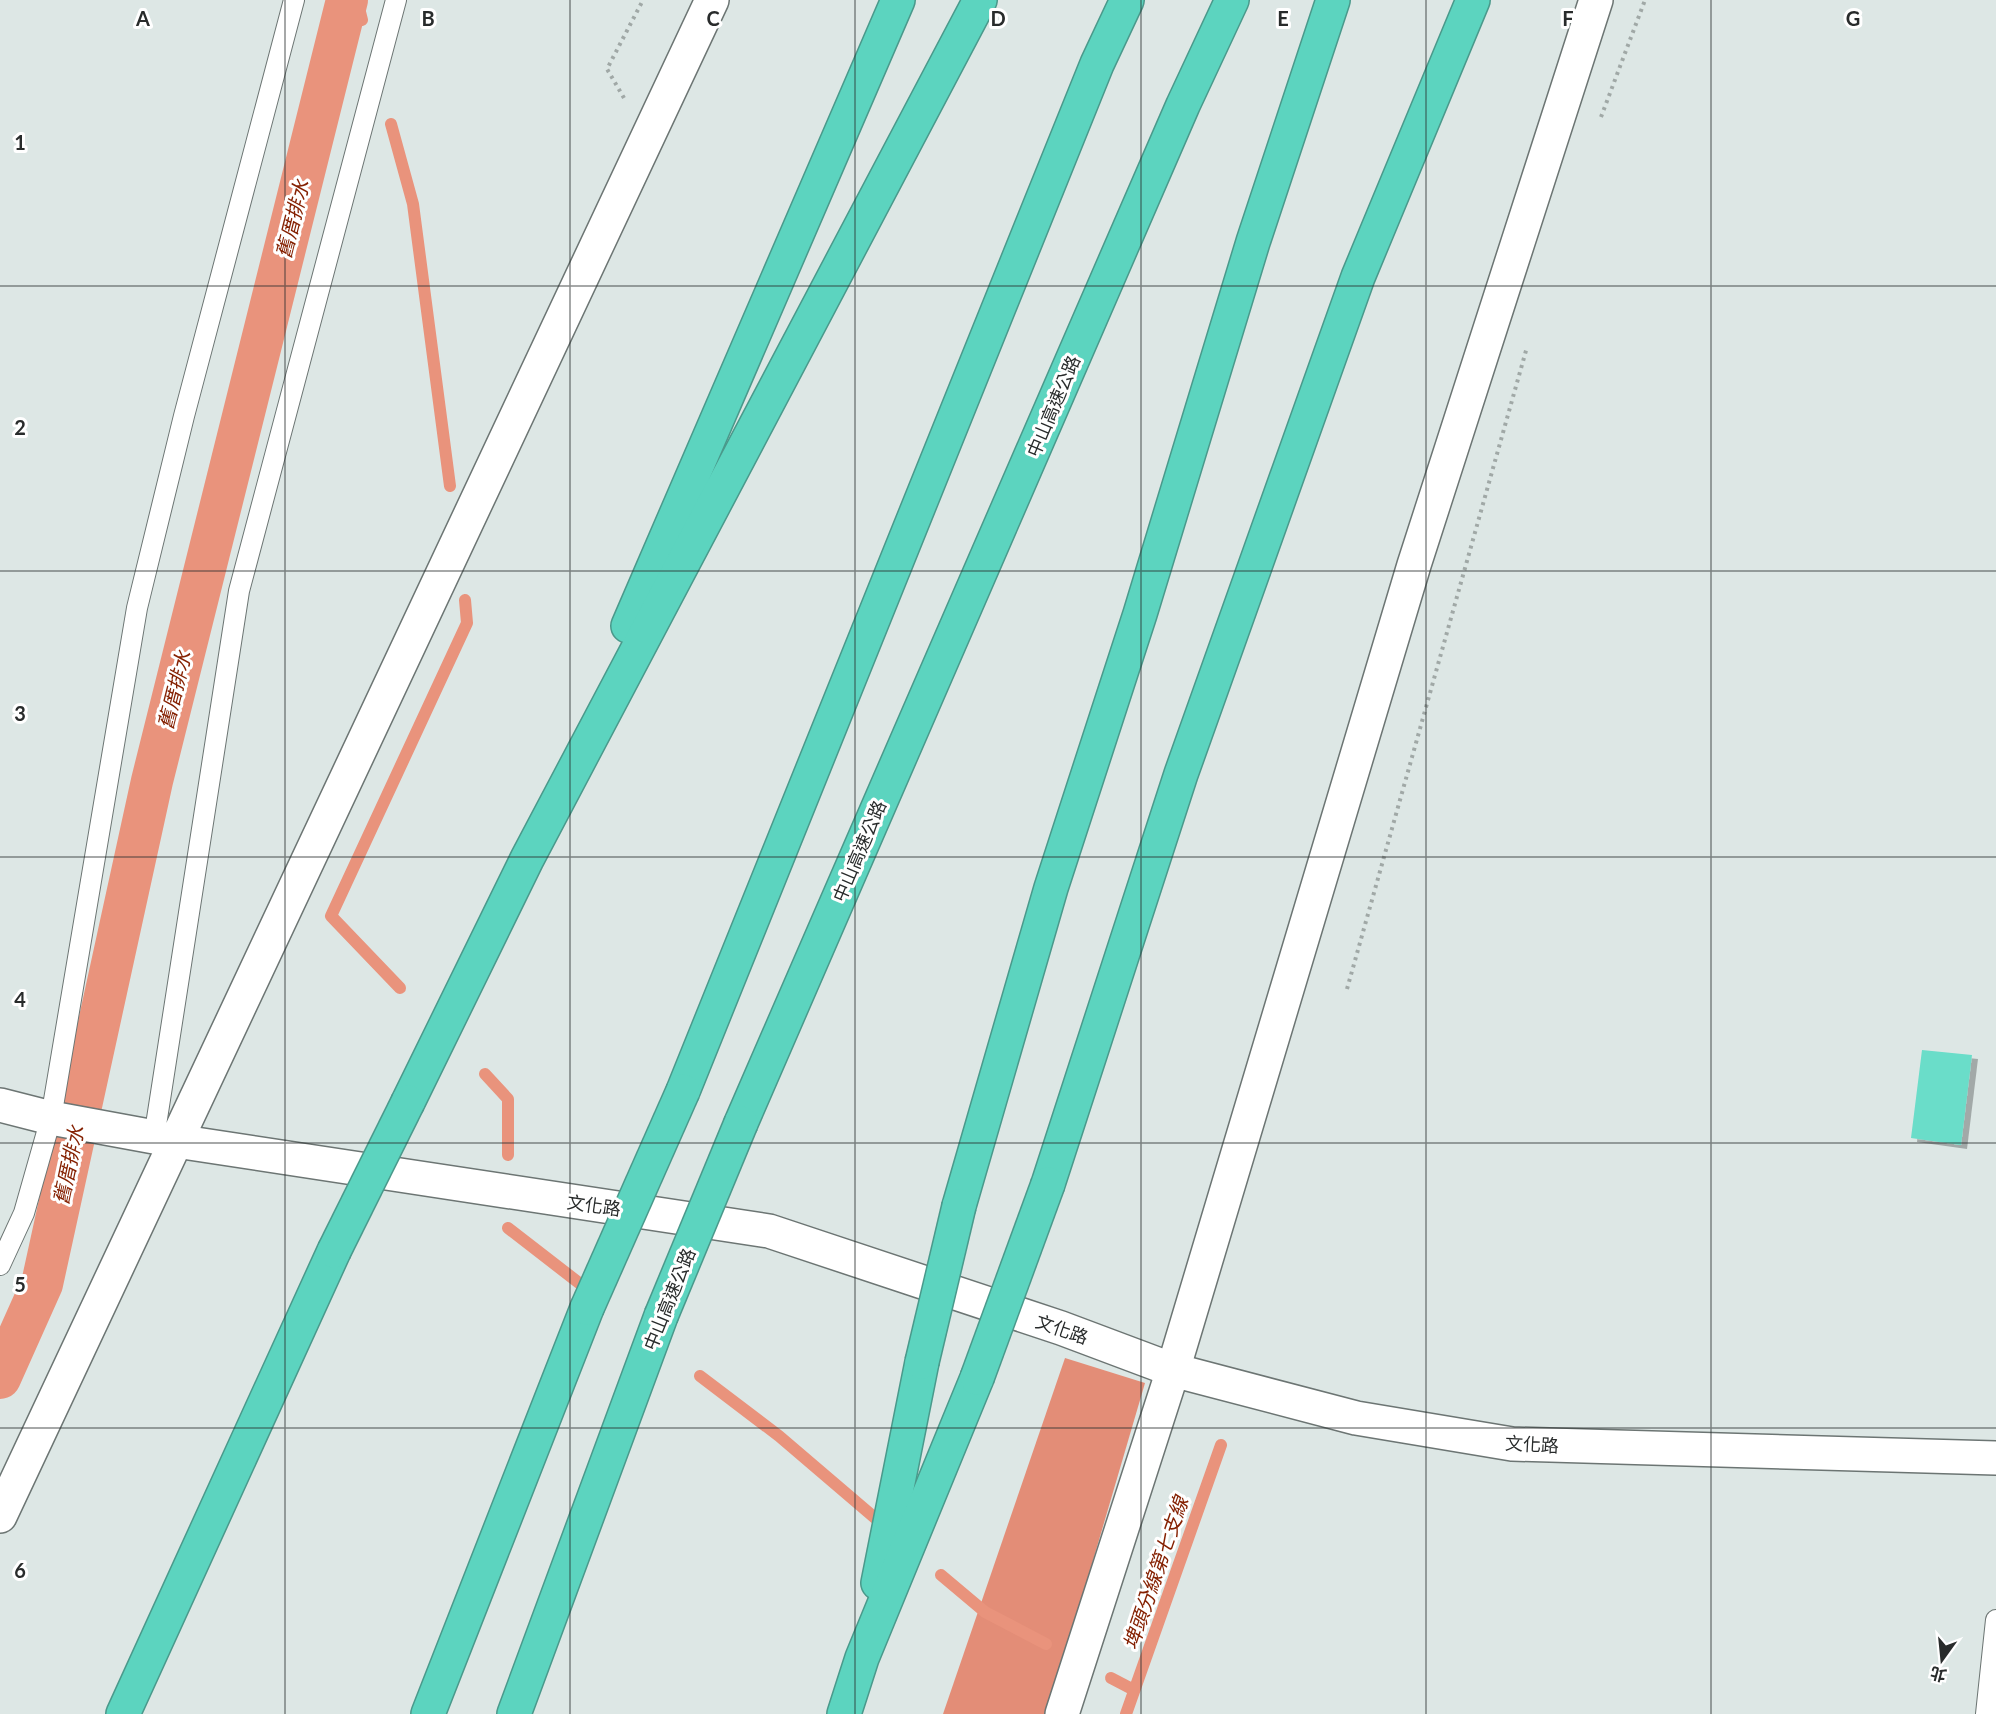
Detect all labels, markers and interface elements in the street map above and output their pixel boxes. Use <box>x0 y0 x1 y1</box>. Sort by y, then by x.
text: A <box>135 6 150 30</box>
text: B <box>421 6 435 30</box>
text: C <box>706 6 720 30</box>
text: D <box>990 6 1006 30</box>
text: E <box>1277 6 1289 30</box>
text: F <box>1562 6 1574 30</box>
text: G <box>1846 6 1860 30</box>
text: 1 <box>14 130 26 154</box>
water label: 舊厝排水 <box>271 176 314 261</box>
street label: 中山高速公路 <box>1022 352 1084 460</box>
text: 2 <box>14 415 26 439</box>
water label: 舊厝排水 <box>153 647 196 732</box>
text: 3 <box>14 701 26 725</box>
street label: 中山高速公路 <box>828 797 890 905</box>
text: 4 <box>14 987 26 1011</box>
water label: 舊厝排水 <box>48 1122 88 1207</box>
street label: 文化路 <box>566 1190 622 1220</box>
street label: 中山高速公路 <box>639 1245 699 1353</box>
text: 5 <box>14 1272 26 1296</box>
street label: 文化路 <box>1033 1310 1091 1348</box>
street label: 文化路 <box>1504 1432 1560 1456</box>
water label: 埤頭分線第七支線 <box>1118 1492 1193 1653</box>
text: 6 <box>14 1558 26 1582</box>
north arrow <box>1912 1630 1972 1690</box>
text: 北 <box>1928 1664 1948 1686</box>

